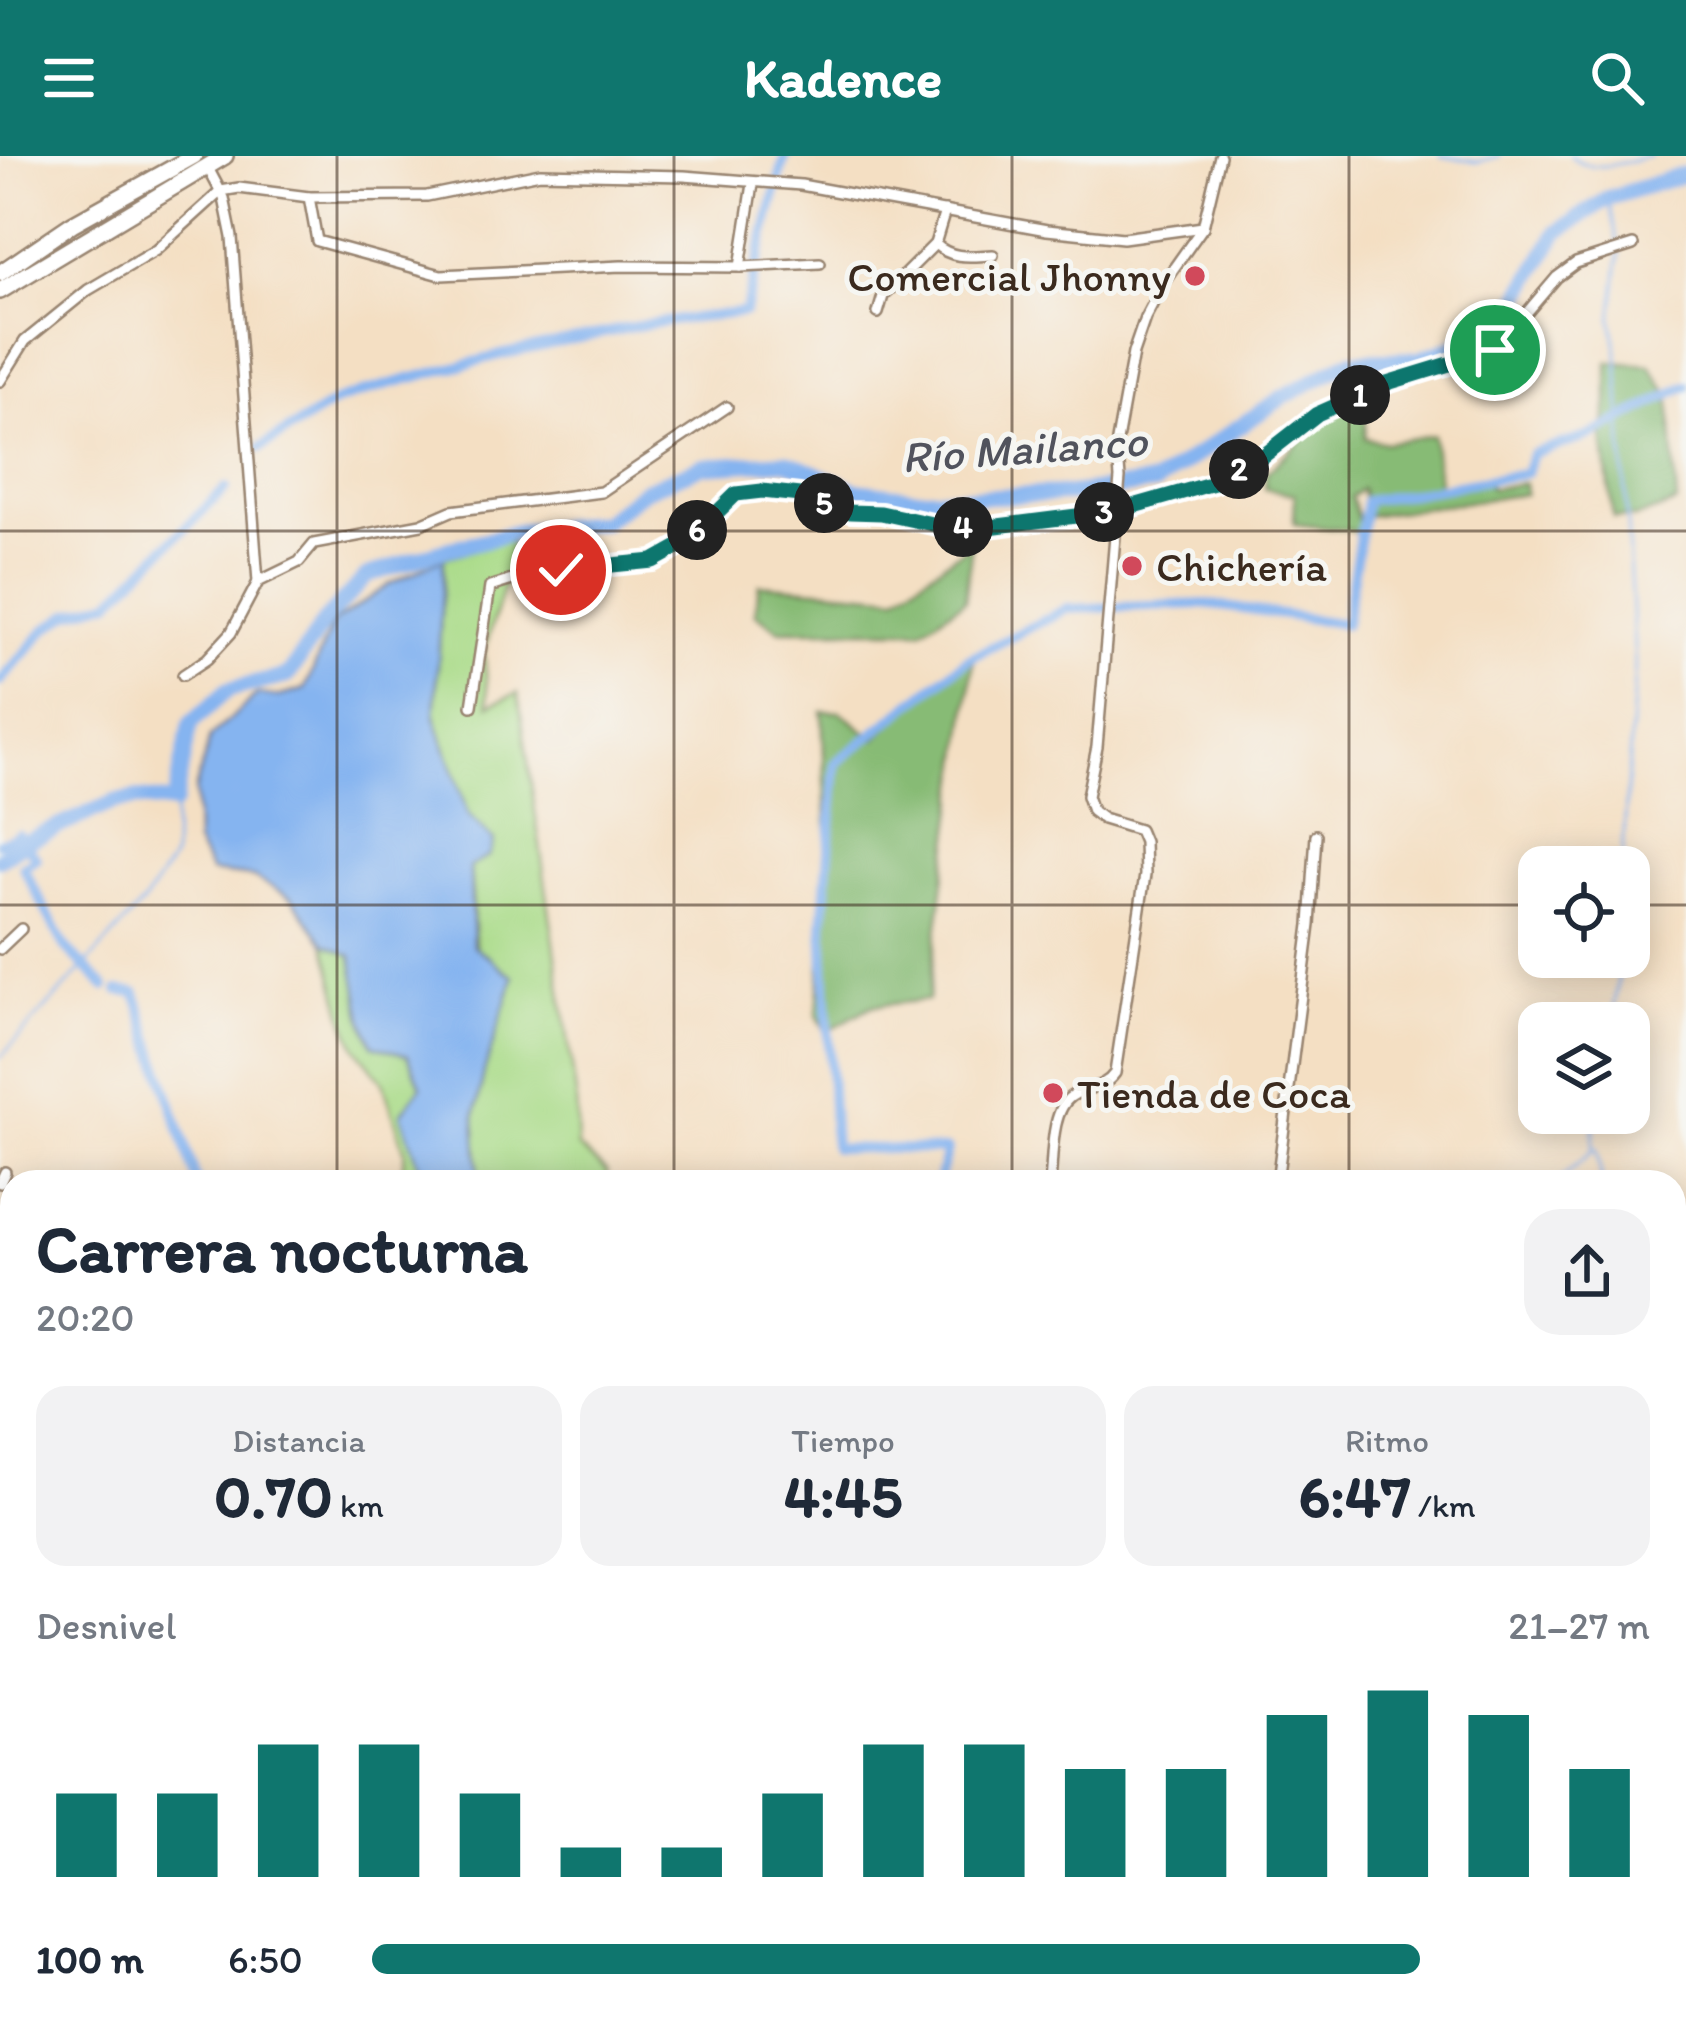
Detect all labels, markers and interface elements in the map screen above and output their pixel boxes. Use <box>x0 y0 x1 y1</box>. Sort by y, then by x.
icon: menu <box>36 45 102 111</box>
icon: search <box>1584 45 1650 111</box>
text: Kadence <box>744 46 942 111</box>
place label: Comercial Jhonny <box>847 251 1171 302</box>
marker: Comercial Jhonny <box>1182 263 1208 289</box>
pin <box>1444 299 1546 401</box>
icon: arrive <box>1462 317 1528 383</box>
pin: 1 <box>1330 365 1390 425</box>
text: 1 <box>1352 375 1368 414</box>
water label: Río Mailanco <box>899 412 1150 484</box>
pin: 2 <box>1209 439 1269 499</box>
text: 2 <box>1230 449 1248 488</box>
pin: 5 <box>794 473 854 533</box>
pin: 3 <box>1074 482 1134 542</box>
text: 5 <box>815 483 833 522</box>
text: 3 <box>1095 492 1113 531</box>
pin: 4 <box>933 497 993 557</box>
pin: 6 <box>667 500 727 560</box>
text: 4 <box>953 507 973 546</box>
text: 6 <box>688 510 706 549</box>
pin <box>510 519 612 621</box>
icon: check <box>528 537 594 603</box>
place label: Chichería <box>1156 541 1327 592</box>
marker: Chichería <box>1119 553 1145 579</box>
map controls <box>1518 846 1650 1134</box>
button: locate <box>1518 846 1650 978</box>
button: layers <box>1518 1002 1650 1134</box>
place label: Tienda de Coca <box>1077 1068 1351 1119</box>
marker: Tienda de Coca <box>1040 1080 1066 1106</box>
text: Carrera nocturna <box>36 1209 528 1289</box>
button: share <box>1524 1209 1650 1335</box>
text: 20:20 <box>36 1294 135 1341</box>
text: Distancia <box>232 1421 366 1460</box>
text: Tiempo <box>791 1421 895 1460</box>
text: Ritmo <box>1345 1421 1429 1460</box>
text: 0.70 <box>214 1460 333 1532</box>
text: 4:45 <box>784 1460 902 1532</box>
text: 6:47 <box>1298 1460 1411 1532</box>
text: km <box>333 1486 384 1525</box>
text: /km <box>1411 1486 1476 1525</box>
text: Desnivel <box>36 1602 176 1649</box>
text: 21–27 m <box>1508 1602 1650 1649</box>
text: 100 m <box>36 1936 144 1983</box>
text: 6:50 <box>228 1936 303 1983</box>

